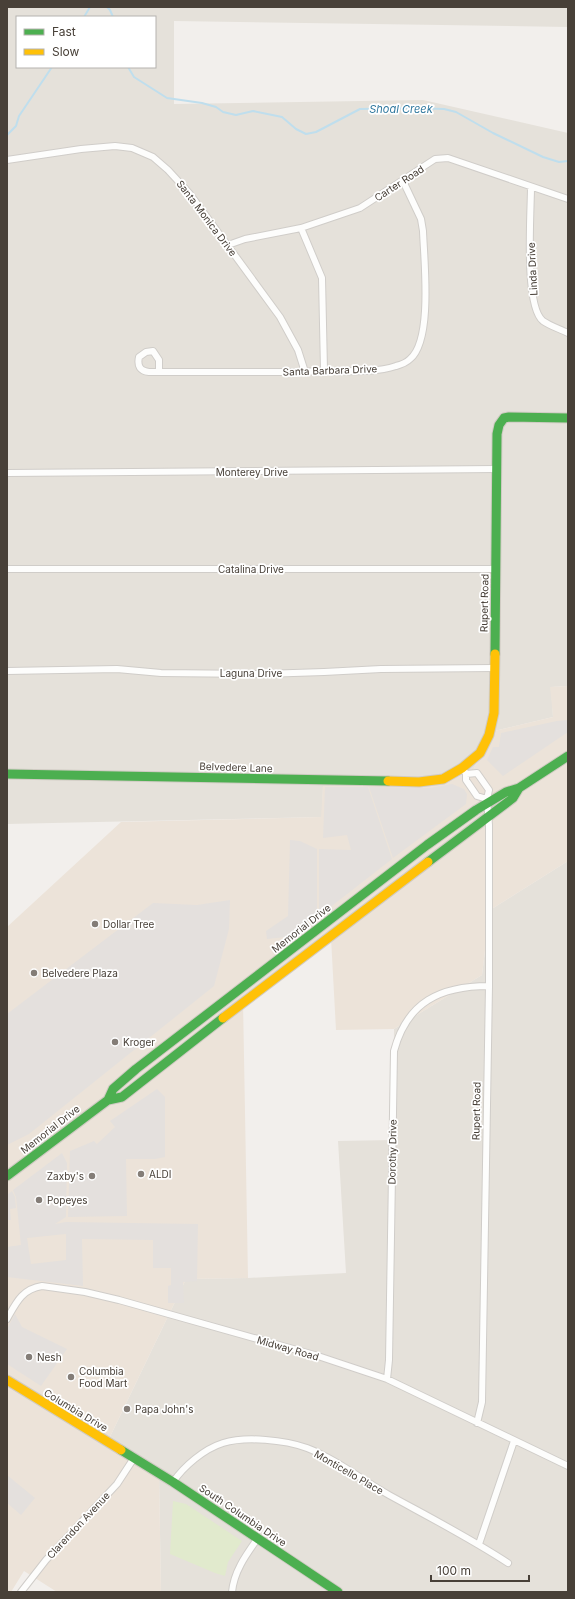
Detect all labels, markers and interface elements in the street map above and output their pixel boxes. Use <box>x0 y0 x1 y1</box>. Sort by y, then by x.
legend <box>16 16 156 68</box>
text: Fast <box>52 24 76 39</box>
text: Slow <box>52 44 80 59</box>
water label: Shoal Creek <box>369 102 434 116</box>
street label: Carter Road <box>372 163 426 203</box>
street label: Santa Monica Drive <box>174 178 240 259</box>
street label: Linda Drive <box>525 242 539 296</box>
street label: Santa Barbara Drive <box>283 362 378 378</box>
street label: Monterey Drive <box>216 466 288 478</box>
street label: Catalina Drive <box>218 563 284 575</box>
street label: Rupert Road <box>477 574 491 632</box>
street label: Laguna Drive <box>220 667 282 679</box>
street label: Belvedere Lane <box>199 760 273 774</box>
street label: Memorial Drive <box>269 901 333 955</box>
place label: Dollar Tree <box>103 918 155 930</box>
marker: Dollar Tree <box>90 919 100 929</box>
place label: Belvedere Plaza <box>42 967 118 979</box>
marker: Belvedere Plaza <box>29 968 39 978</box>
place label: Kroger <box>123 1036 155 1048</box>
marker: Kroger <box>110 1037 120 1047</box>
street label: Rupert Road <box>469 1082 483 1140</box>
street label: Memorial Drive <box>18 1102 82 1156</box>
street label: Dorothy Drive <box>385 1119 399 1185</box>
place label: ALDI <box>149 1168 171 1180</box>
marker: ALDI <box>136 1169 146 1179</box>
place label: Zaxby's <box>47 1170 84 1182</box>
marker: Zaxby's <box>87 1171 97 1181</box>
place label: Popeyes <box>47 1194 88 1206</box>
marker: Popeyes <box>34 1195 44 1205</box>
street label: Midway Road <box>256 1333 320 1363</box>
place label: Nesh <box>37 1351 62 1363</box>
marker: Nesh <box>24 1352 34 1362</box>
place label: Columbia Food Mart <box>79 1365 128 1389</box>
marker: Columbia Food Mart <box>66 1372 76 1382</box>
street label: Columbia Drive <box>42 1386 110 1434</box>
place label: Papa John's <box>135 1403 193 1415</box>
marker: Papa John's <box>122 1404 132 1414</box>
street label: Monticello Place <box>312 1447 386 1497</box>
street label: South Columbia Drive <box>197 1481 289 1549</box>
street label: Clarendon Avenue <box>44 1489 112 1561</box>
scale bar <box>431 1557 529 1583</box>
text: 100 m <box>437 1563 471 1578</box>

